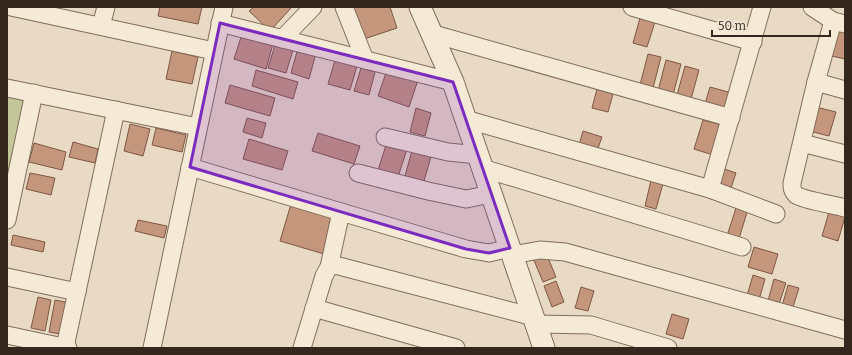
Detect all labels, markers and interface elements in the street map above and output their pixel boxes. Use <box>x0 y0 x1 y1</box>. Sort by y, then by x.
scale bar <box>712 12 830 38</box>
text: 50 m <box>718 19 747 33</box>

